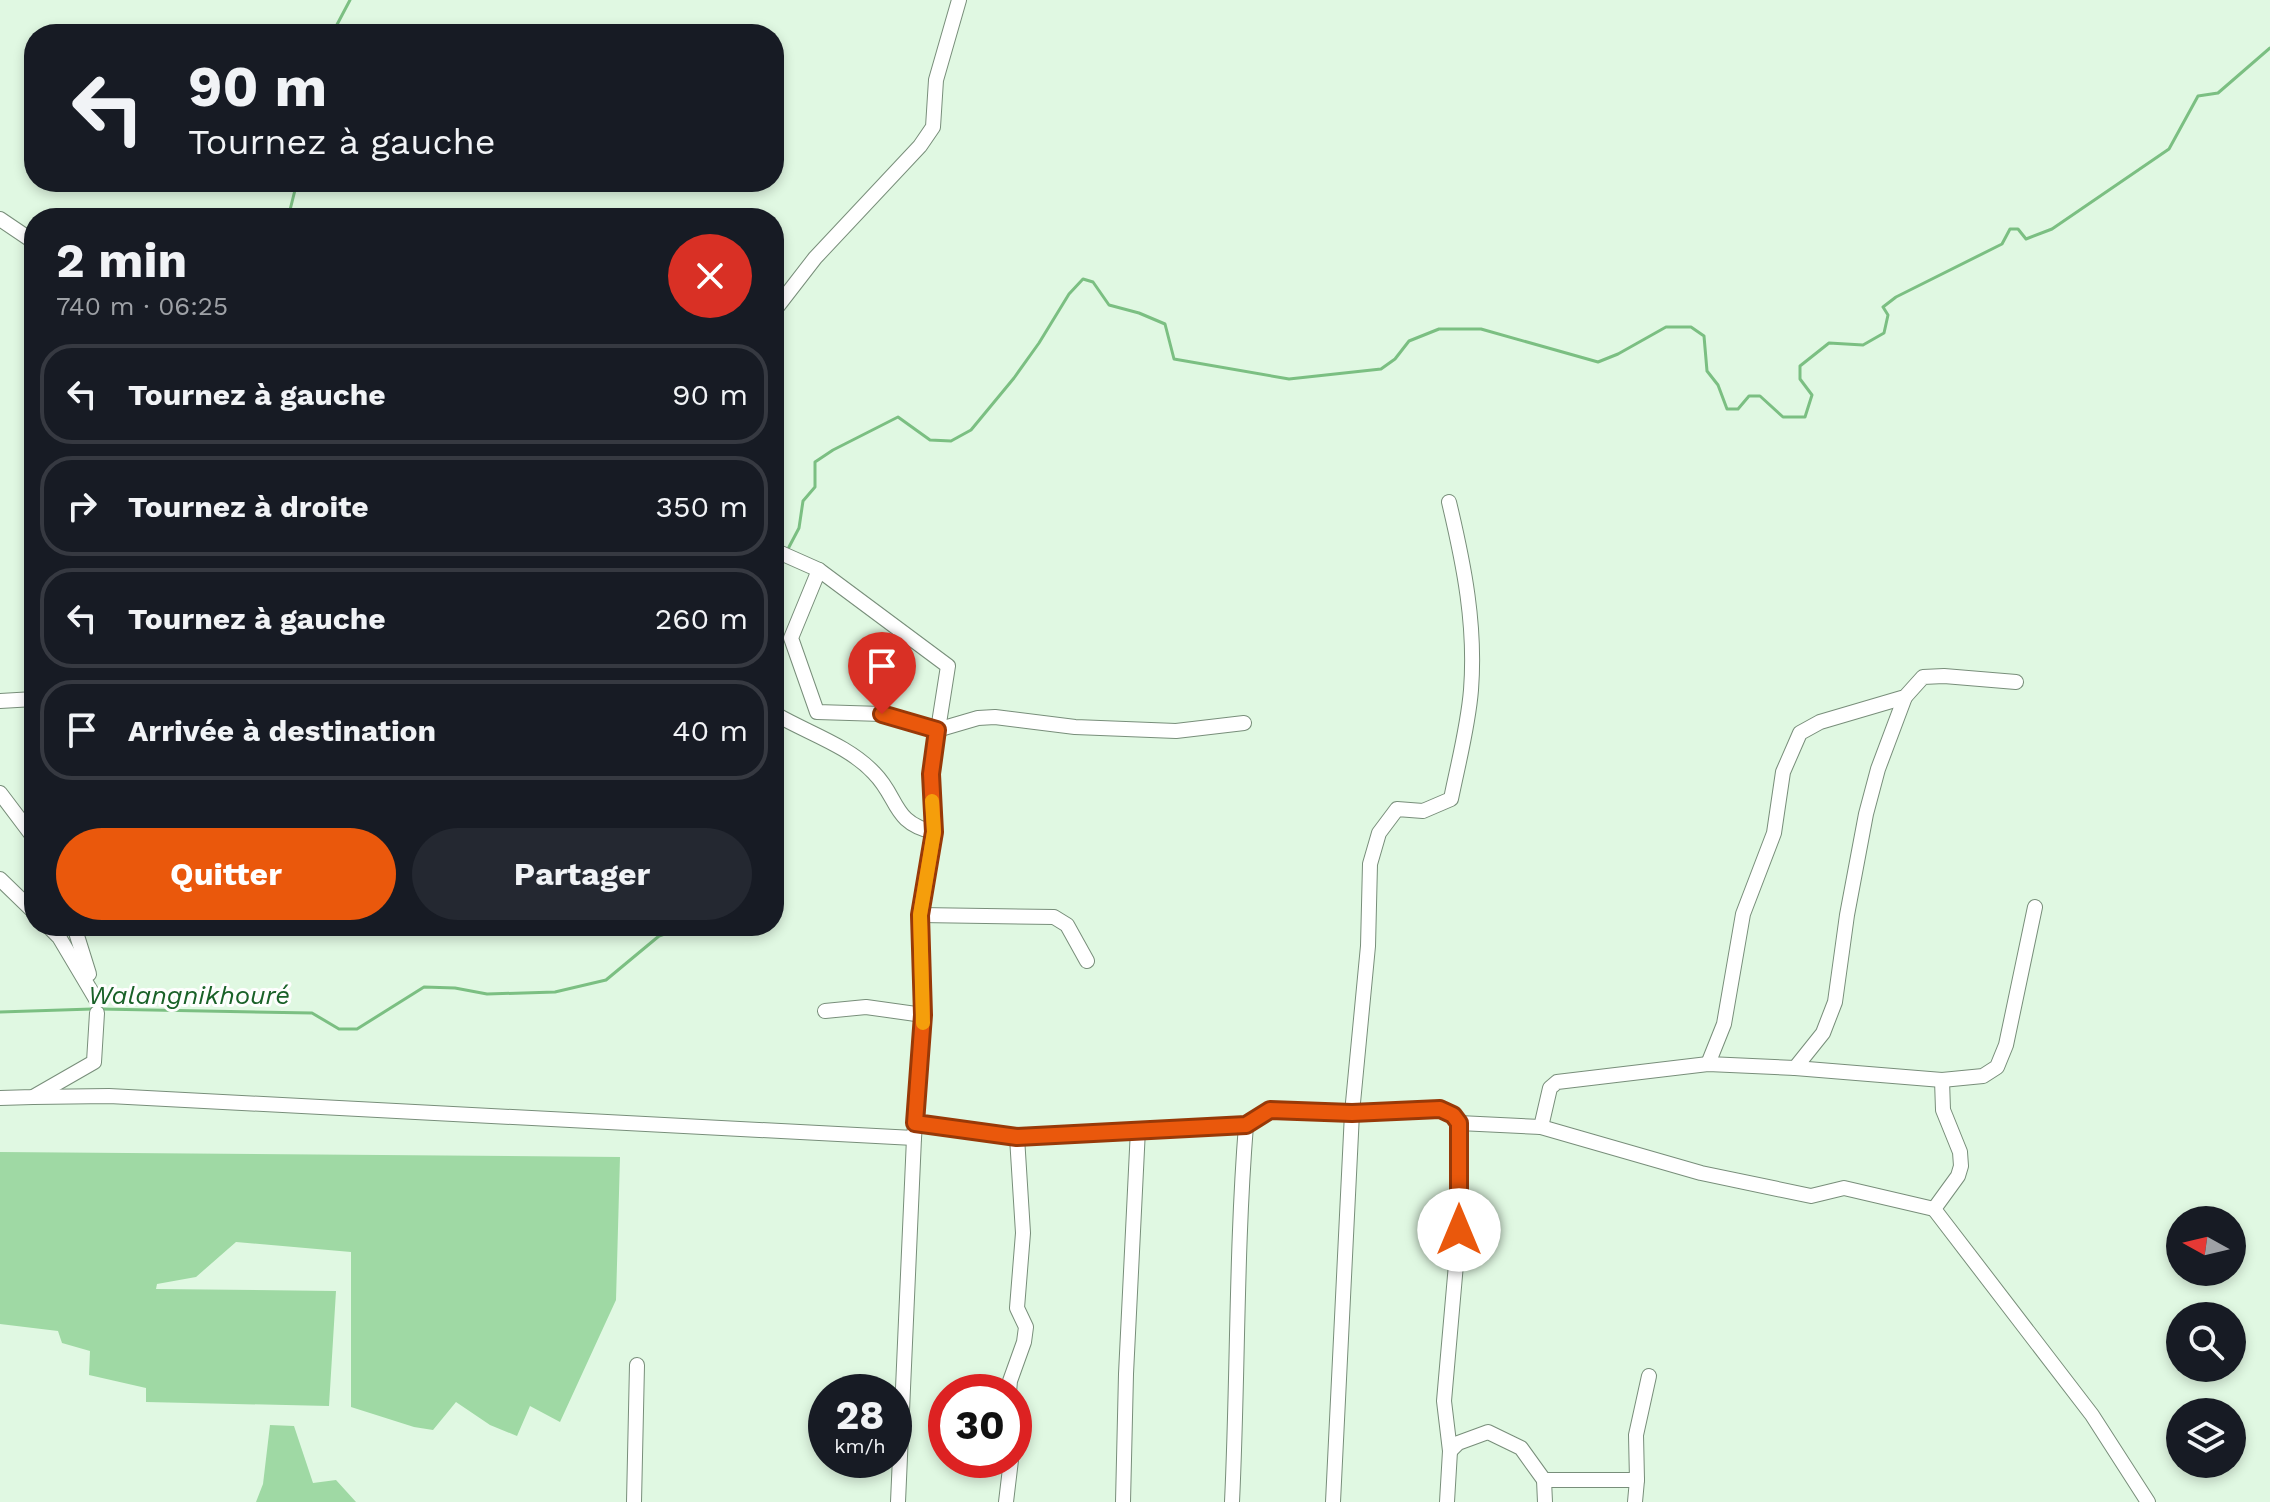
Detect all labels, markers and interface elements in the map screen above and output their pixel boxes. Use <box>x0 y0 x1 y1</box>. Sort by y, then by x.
text: 90 m <box>188 54 327 120</box>
icon: left <box>56 56 160 160</box>
text: Tournez à gauche <box>188 121 496 163</box>
text: 2 min <box>56 232 187 289</box>
button: close <box>668 234 752 318</box>
text: 740 m · 06:25 <box>56 291 228 321</box>
icon: left <box>60 372 104 416</box>
text: Tournez à gauche <box>128 377 386 412</box>
text: 90 m <box>672 377 748 412</box>
icon: right <box>60 484 104 528</box>
text: Tournez à droite <box>128 489 369 524</box>
text: 350 m <box>656 489 748 524</box>
icon: left <box>60 596 104 640</box>
text: Tournez à gauche <box>128 601 386 636</box>
text: 260 m <box>655 601 748 636</box>
pin <box>848 632 916 714</box>
icon: arrive <box>860 644 904 688</box>
icon: arrive <box>60 708 104 752</box>
text: Arrivée à destination <box>128 713 436 748</box>
text: 40 m <box>672 713 748 748</box>
button: Quitter <box>56 828 396 920</box>
button: Partager <box>412 828 752 920</box>
water label: Walangnikhouré <box>88 980 290 1010</box>
position arrow <box>1417 1188 1501 1272</box>
north arrow <box>2166 1206 2246 1286</box>
map controls <box>2166 1206 2246 1478</box>
button: search <box>2166 1302 2246 1382</box>
speed limit sign: 30 <box>928 1374 1032 1478</box>
text: 28 <box>836 1392 884 1439</box>
button: layers <box>2166 1398 2246 1478</box>
text: km/h <box>834 1434 886 1458</box>

